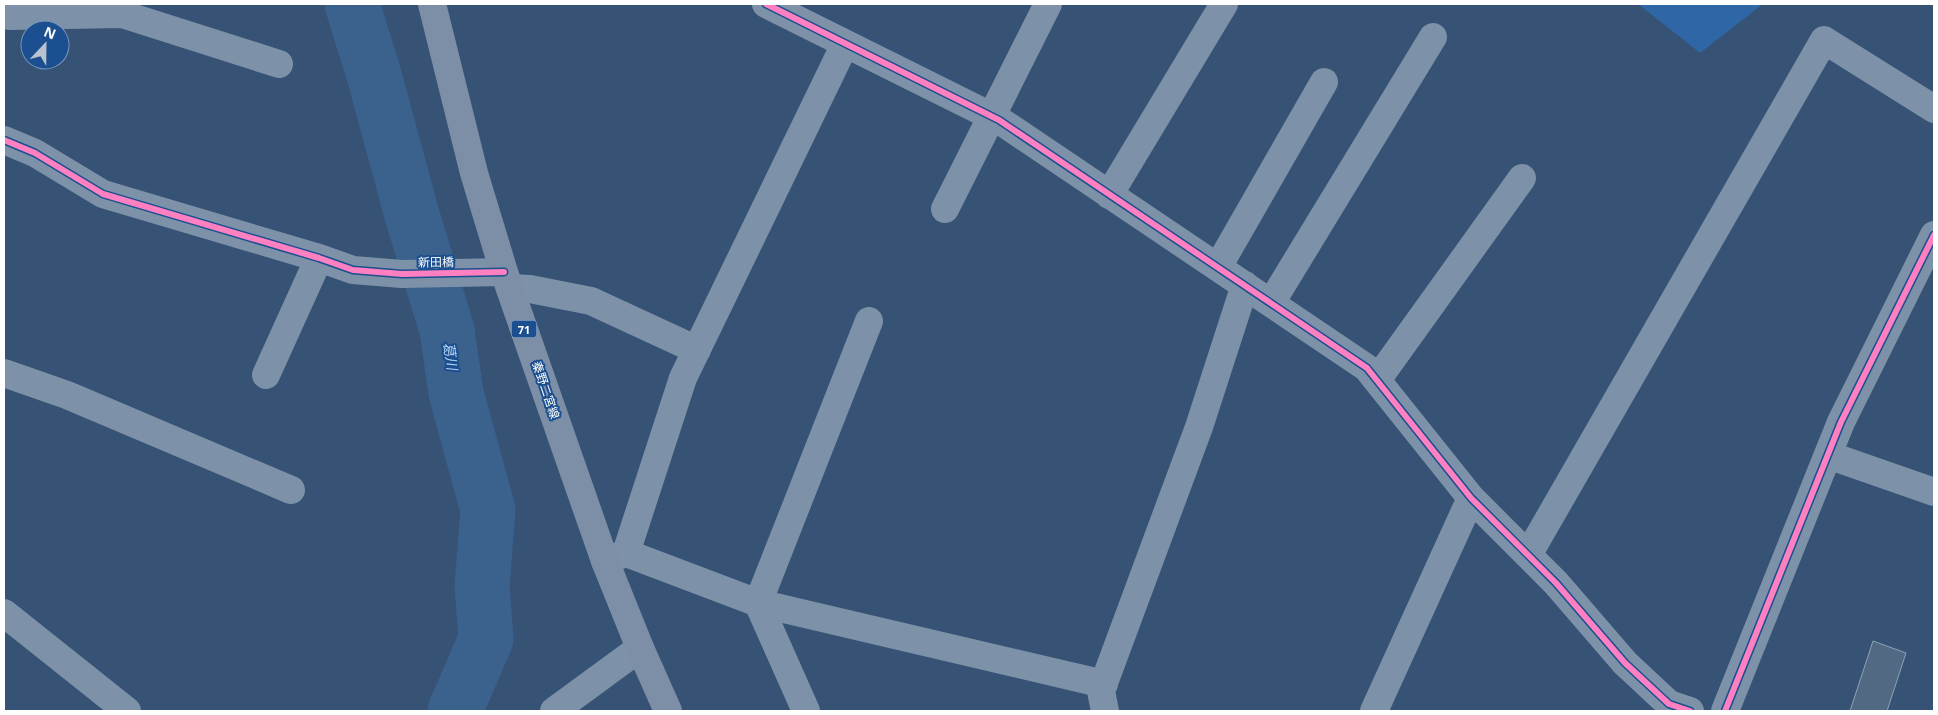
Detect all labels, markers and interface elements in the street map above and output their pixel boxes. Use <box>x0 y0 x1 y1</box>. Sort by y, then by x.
north arrow <box>20 20 70 70</box>
text: N <box>41 22 59 43</box>
street label: 新田橋 <box>418 253 454 271</box>
road number: 71 <box>512 320 536 338</box>
water label: 葛川 <box>440 341 463 373</box>
street label: 秦野二宮線 <box>528 359 564 421</box>

